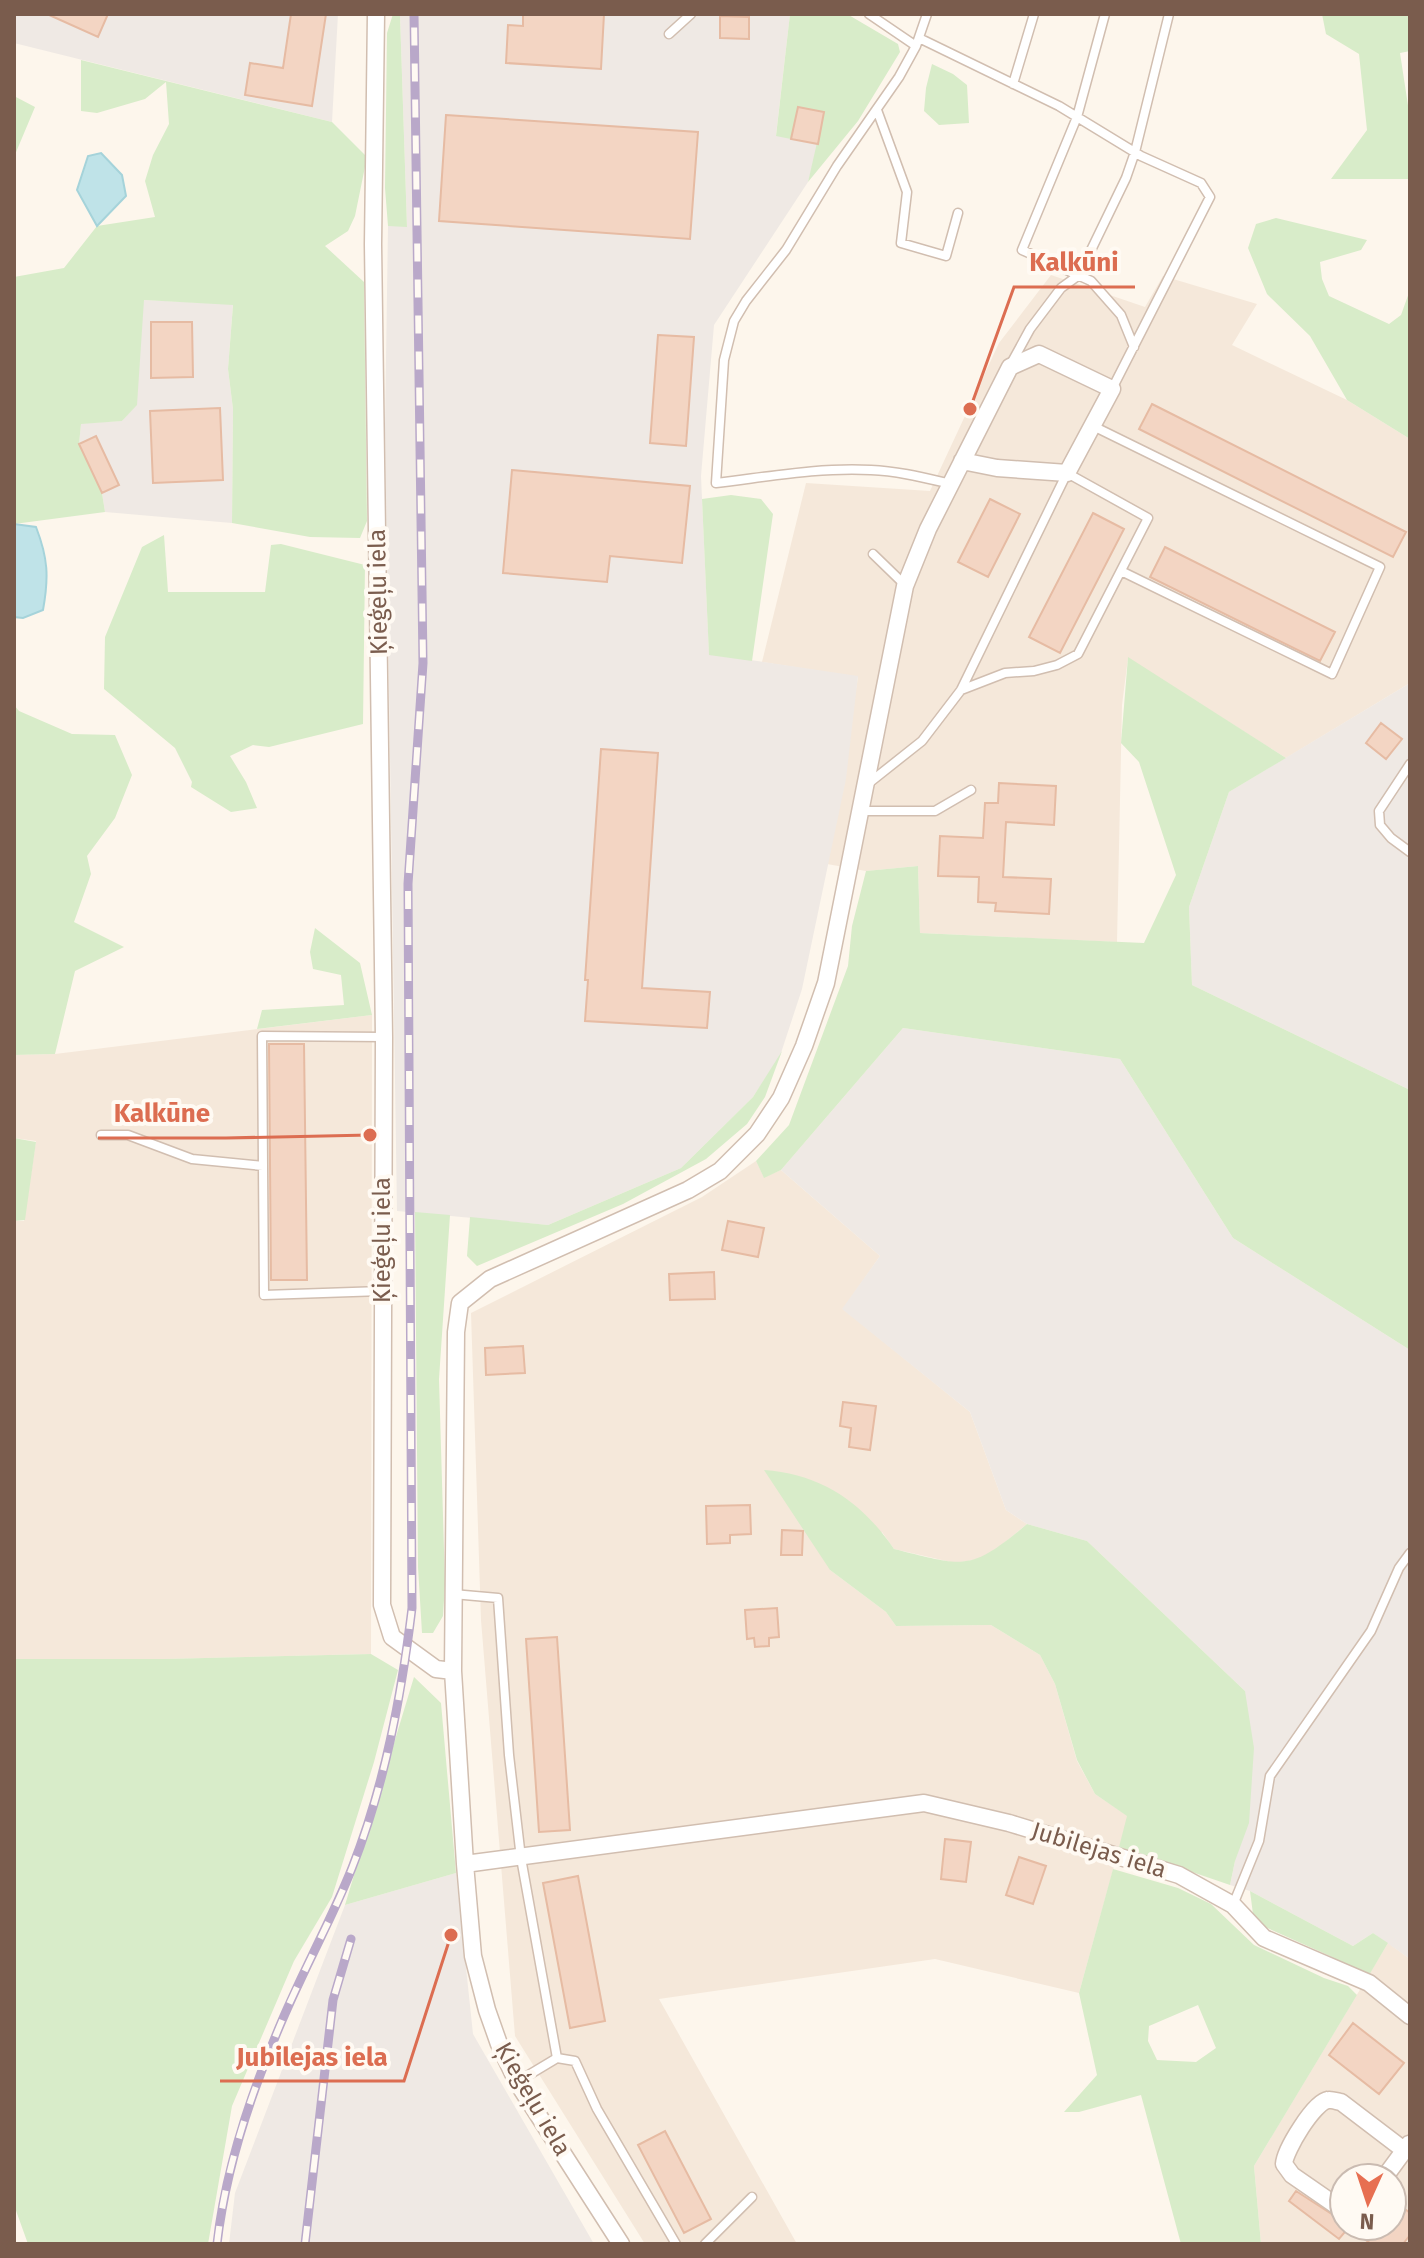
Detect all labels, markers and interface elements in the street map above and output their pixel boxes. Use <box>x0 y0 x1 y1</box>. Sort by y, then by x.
callout: Kalkūni <box>1014 237 1135 287</box>
text: Kalkūni <box>1029 247 1119 278</box>
street label: Ķieģeļu iela <box>363 529 395 655</box>
callout: Kalkūne <box>98 1088 226 1138</box>
text: Kalkūne <box>114 1098 210 1129</box>
street label: Ķieģeļu iela <box>368 1177 398 1303</box>
street label: Jubilejas iela <box>1028 1816 1170 1884</box>
callout: Jubilejas iela <box>220 2031 404 2081</box>
street label: Ķieģeļu iela <box>488 2037 577 2162</box>
text: Jubilejas iela <box>235 2042 388 2073</box>
north arrow <box>1328 2162 1408 2242</box>
text: N <box>1359 2208 1375 2235</box>

